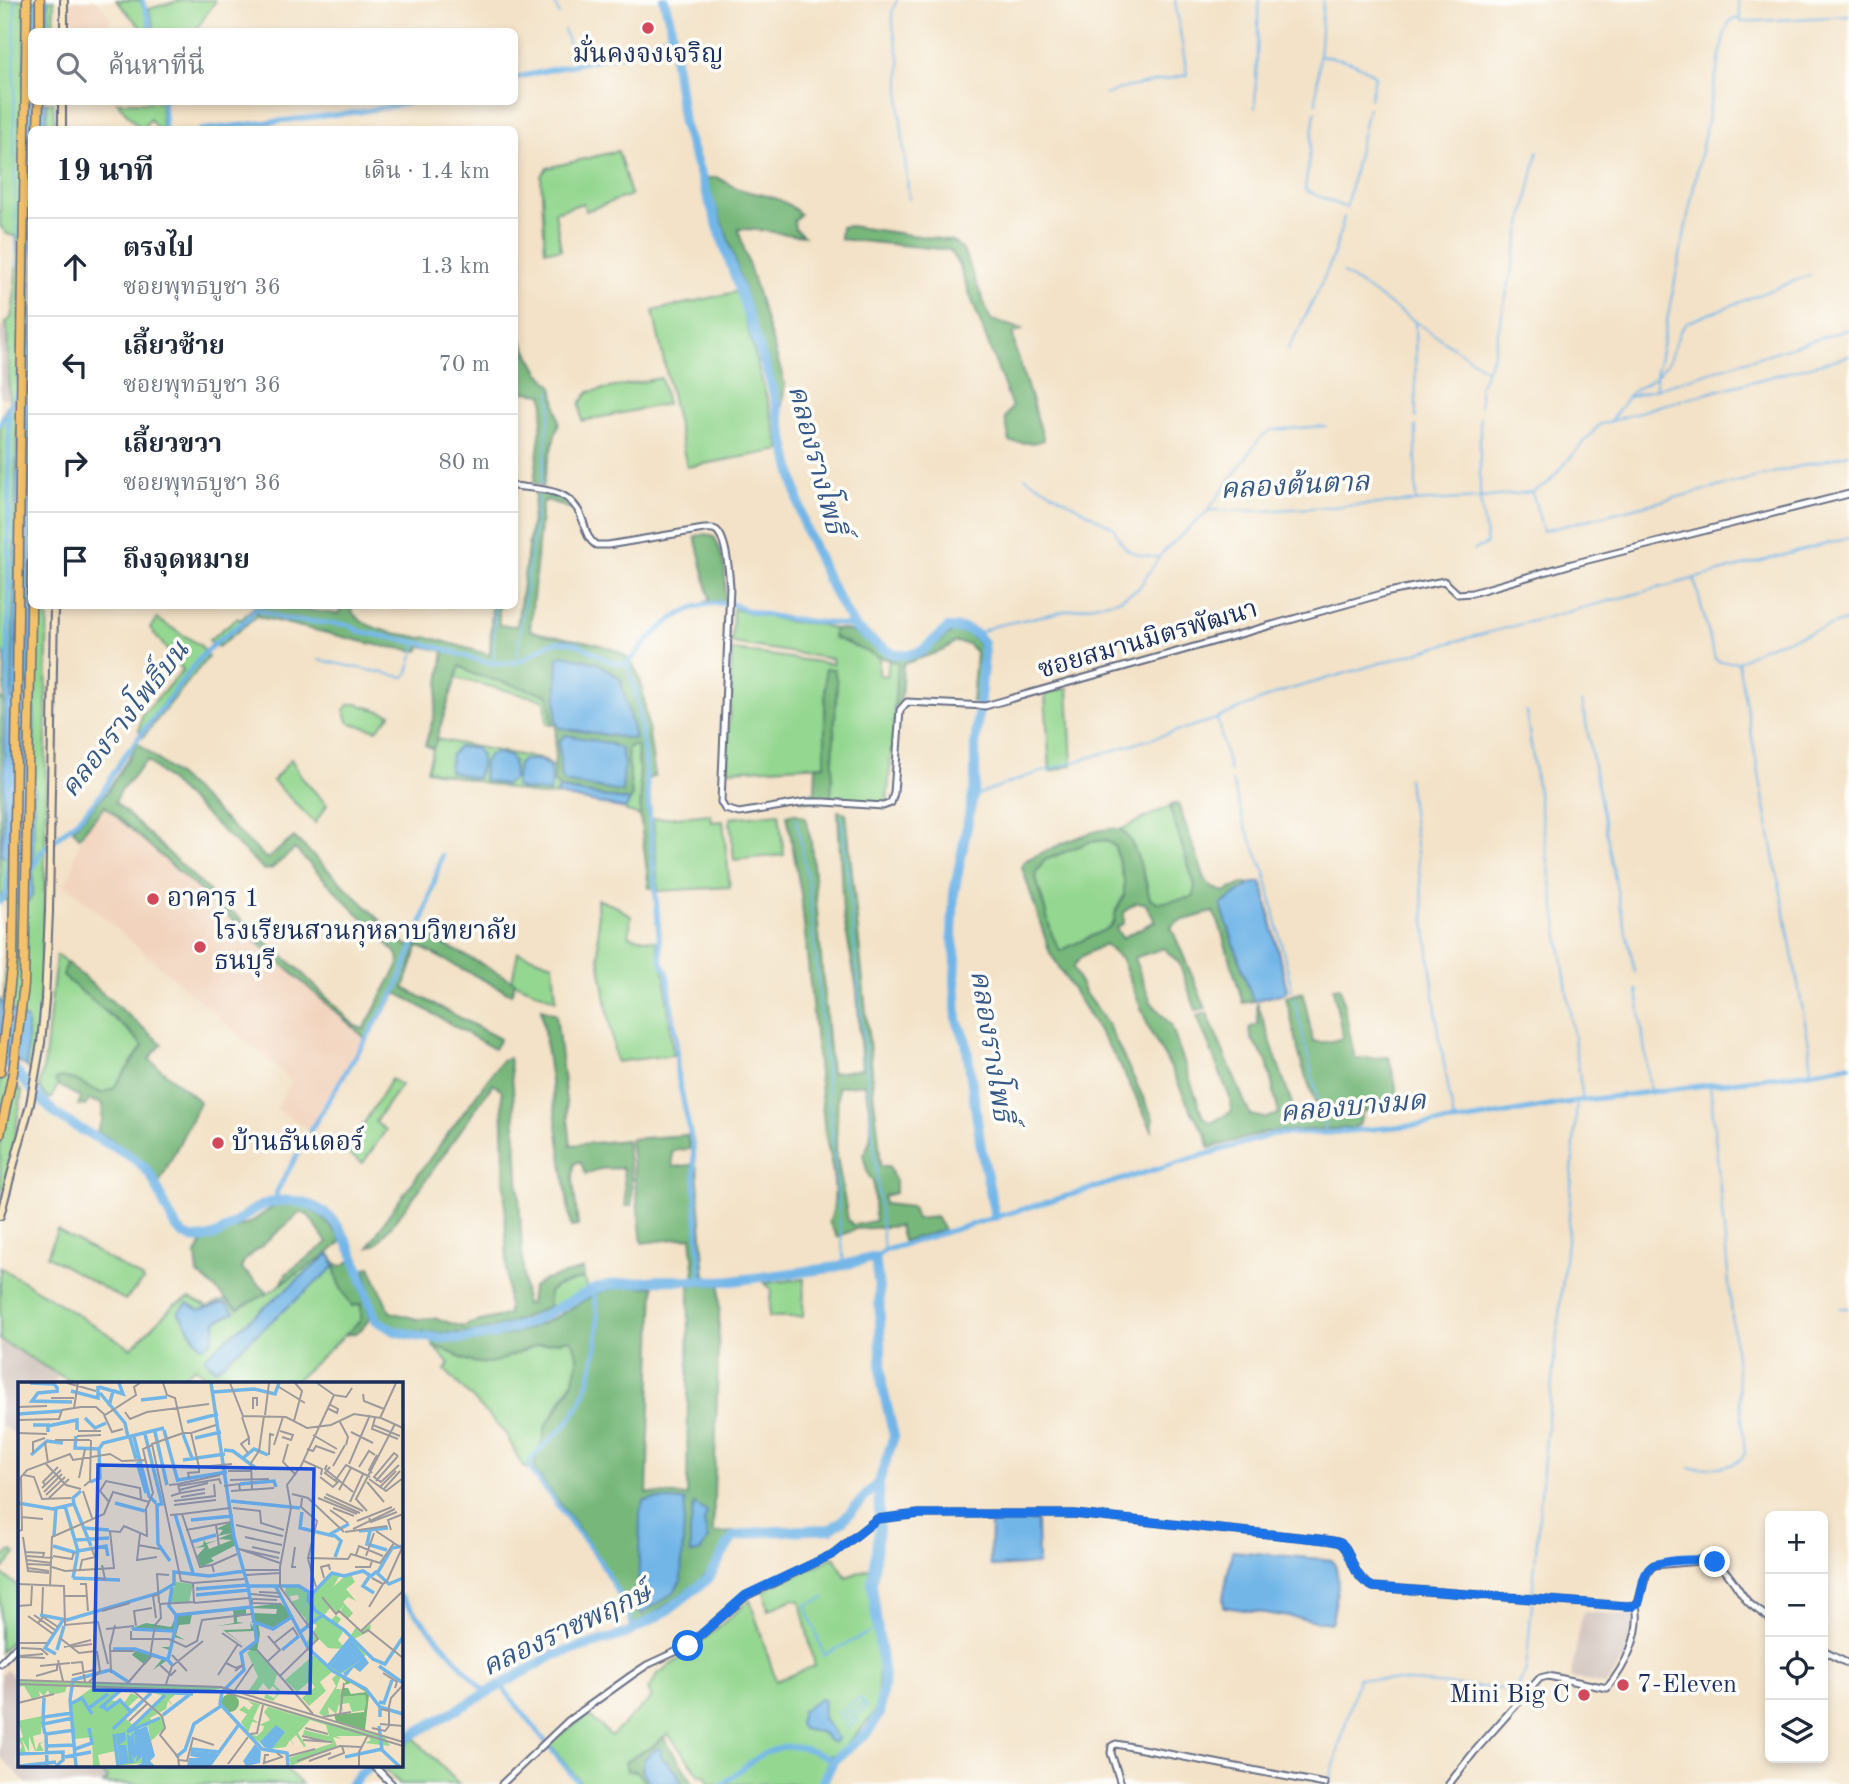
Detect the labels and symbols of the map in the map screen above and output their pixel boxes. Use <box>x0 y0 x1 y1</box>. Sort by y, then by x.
marker: มั่นคงจงเจริญ <box>640 20 656 36</box>
place label: มั่นคงจงเจริญ <box>573 34 723 69</box>
water label: คลองรางโพธิ์ <box>782 380 859 547</box>
water label: คลองต้นตาล <box>1219 465 1372 505</box>
street label: ซอยสมานมิตรพัฒนา <box>1035 594 1261 684</box>
water label: คลองรางโพธิ์บน <box>50 631 196 803</box>
place label: อาคาร 1 <box>167 886 259 912</box>
marker: อาคาร 1 <box>145 891 161 907</box>
place label: โรงเรียนสวนกุหลาบวิทยาลัย ธนบุรี <box>213 912 517 978</box>
marker: โรงเรียนสวนกุหลาบวิทยาลัย ธนบุรี <box>192 939 208 955</box>
water label: คลองรางโพธิ์ <box>964 967 1026 1133</box>
water label: คลองบางมด <box>1279 1088 1428 1128</box>
place label: บ้านธันเดอร์ <box>232 1125 364 1156</box>
marker: บ้านธันเดอร์ <box>210 1135 226 1151</box>
inset map <box>18 1382 402 1766</box>
route end <box>1699 1546 1730 1577</box>
water label: คลองราชพฤกษ์ <box>477 1574 659 1682</box>
route start <box>672 1630 703 1661</box>
place label: 7-Eleven <box>1637 1672 1737 1698</box>
marker: 7-Eleven <box>1615 1677 1631 1693</box>
place label: Mini Big C <box>1449 1682 1570 1708</box>
marker: Mini Big C <box>1576 1687 1592 1703</box>

